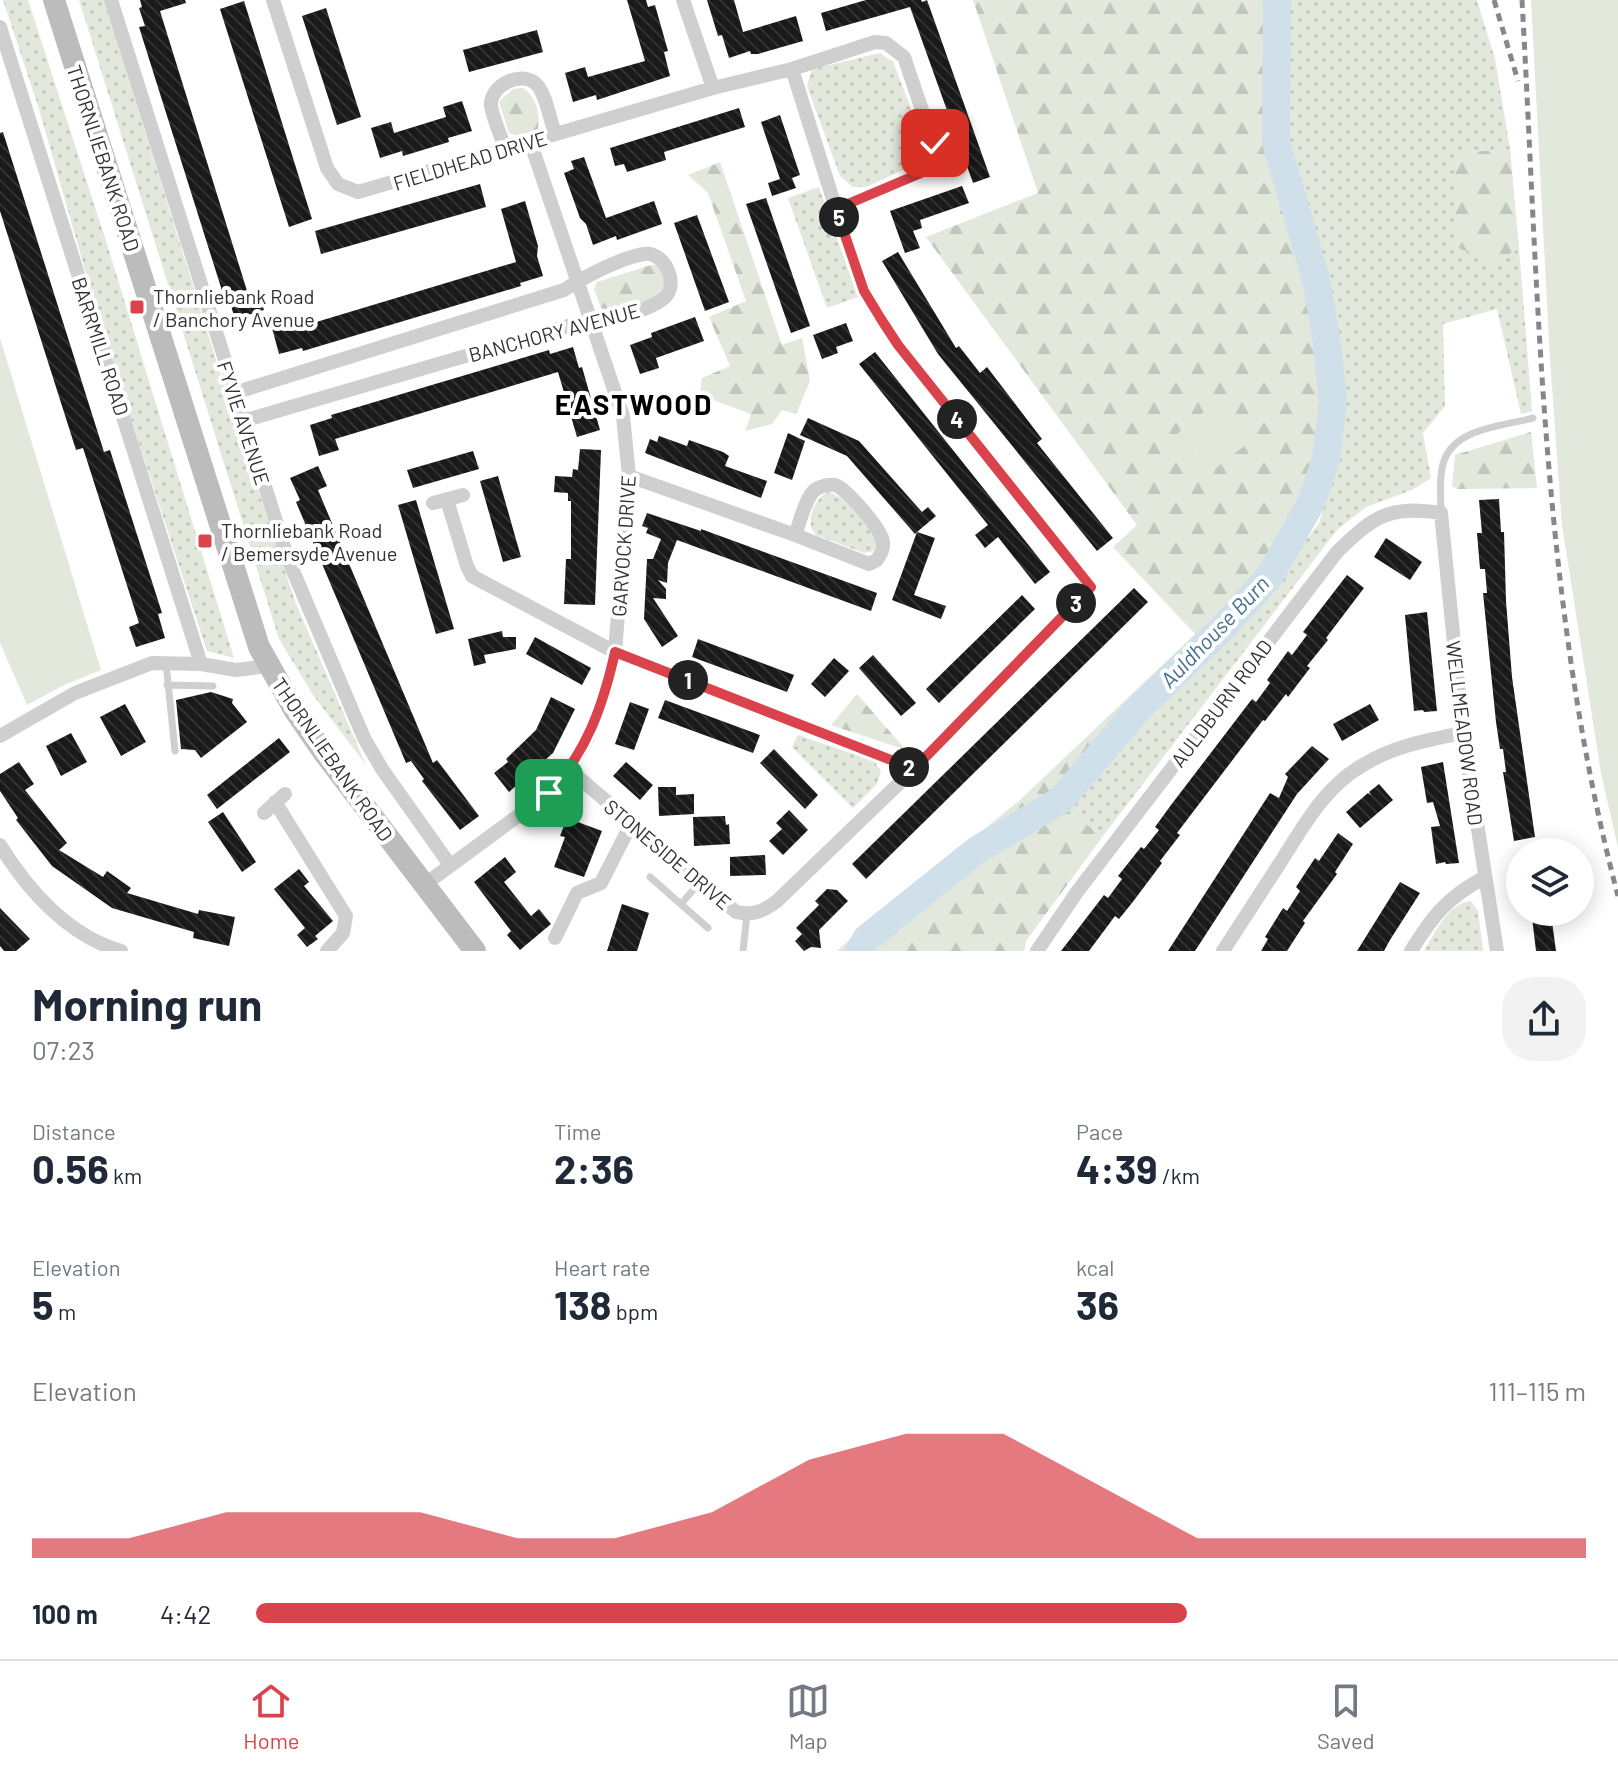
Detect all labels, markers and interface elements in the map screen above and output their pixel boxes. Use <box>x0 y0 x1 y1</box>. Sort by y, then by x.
street label: THORNLIEBANK ROAD <box>63 62 145 254</box>
pin <box>901 109 969 177</box>
icon: check <box>913 121 957 165</box>
street label: FIELDHEAD DRIVE <box>390 125 550 195</box>
pin: 5 <box>819 197 859 237</box>
text: 5 <box>833 204 845 230</box>
street label: BARRMILL ROAD <box>67 274 135 418</box>
place label: Thornliebank Road / Banchory Avenue <box>153 284 315 331</box>
marker: Thornliebank Road / Banchory Avenue <box>128 298 146 316</box>
street label: BANCHORY AVENUE <box>466 298 642 366</box>
street label: FYVIE AVENUE <box>213 358 275 488</box>
district label: EASTWOOD <box>555 387 713 421</box>
pin: 4 <box>937 399 977 439</box>
text: 4 <box>950 406 964 432</box>
street label: GARVOCK DRIVE <box>606 474 640 618</box>
place label: Thornliebank Road / Bemersyde Avenue <box>221 518 398 565</box>
marker: Thornliebank Road / Bemersyde Avenue <box>196 532 214 550</box>
water label: Auldhouse Burn <box>1154 570 1274 692</box>
pin: 3 <box>1056 583 1096 623</box>
text: 3 <box>1070 590 1082 616</box>
street label: AULDBURN ROAD <box>1165 635 1277 771</box>
street label: WELLMEADOW ROAD <box>1442 639 1488 827</box>
pin: 1 <box>668 660 708 700</box>
text: 1 <box>684 667 692 693</box>
street label: THORNLIEBANK ROAD <box>267 672 399 846</box>
pin: 2 <box>889 747 929 787</box>
text: 2 <box>903 754 915 780</box>
pin <box>515 759 583 827</box>
icon: arrive <box>527 771 571 815</box>
street label: STONESIDE DRIVE <box>600 794 736 914</box>
map controls <box>1506 838 1594 926</box>
button: layers <box>1506 838 1594 926</box>
text: Morning run <box>32 977 262 1030</box>
button: share <box>1502 977 1586 1061</box>
text: 07:23 <box>32 1034 95 1065</box>
text: Distance <box>32 1118 116 1144</box>
text: Time <box>554 1118 602 1144</box>
text: Pace <box>1076 1118 1123 1144</box>
text: 0.56 <box>32 1144 109 1192</box>
text: 2:36 <box>554 1144 634 1192</box>
text: 4:39 <box>1076 1144 1158 1192</box>
text: km <box>109 1162 142 1188</box>
text: /km <box>1158 1162 1200 1188</box>
text: Elevation <box>32 1254 121 1280</box>
text: Heart rate <box>554 1254 651 1280</box>
text: kcal <box>1076 1254 1114 1280</box>
text: 5 <box>32 1280 54 1328</box>
text: 138 <box>554 1280 611 1328</box>
text: 36 <box>1076 1280 1119 1328</box>
text: m <box>54 1298 76 1324</box>
text: bpm <box>611 1298 658 1324</box>
text: Elevation <box>32 1375 137 1406</box>
text: 111–115 m <box>1488 1375 1586 1406</box>
text: 100 m <box>32 1598 98 1629</box>
text: 4:42 <box>160 1598 211 1629</box>
tab: Home <box>243 1679 300 1753</box>
tab: Map <box>786 1679 830 1753</box>
tab: Saved <box>1317 1679 1375 1753</box>

